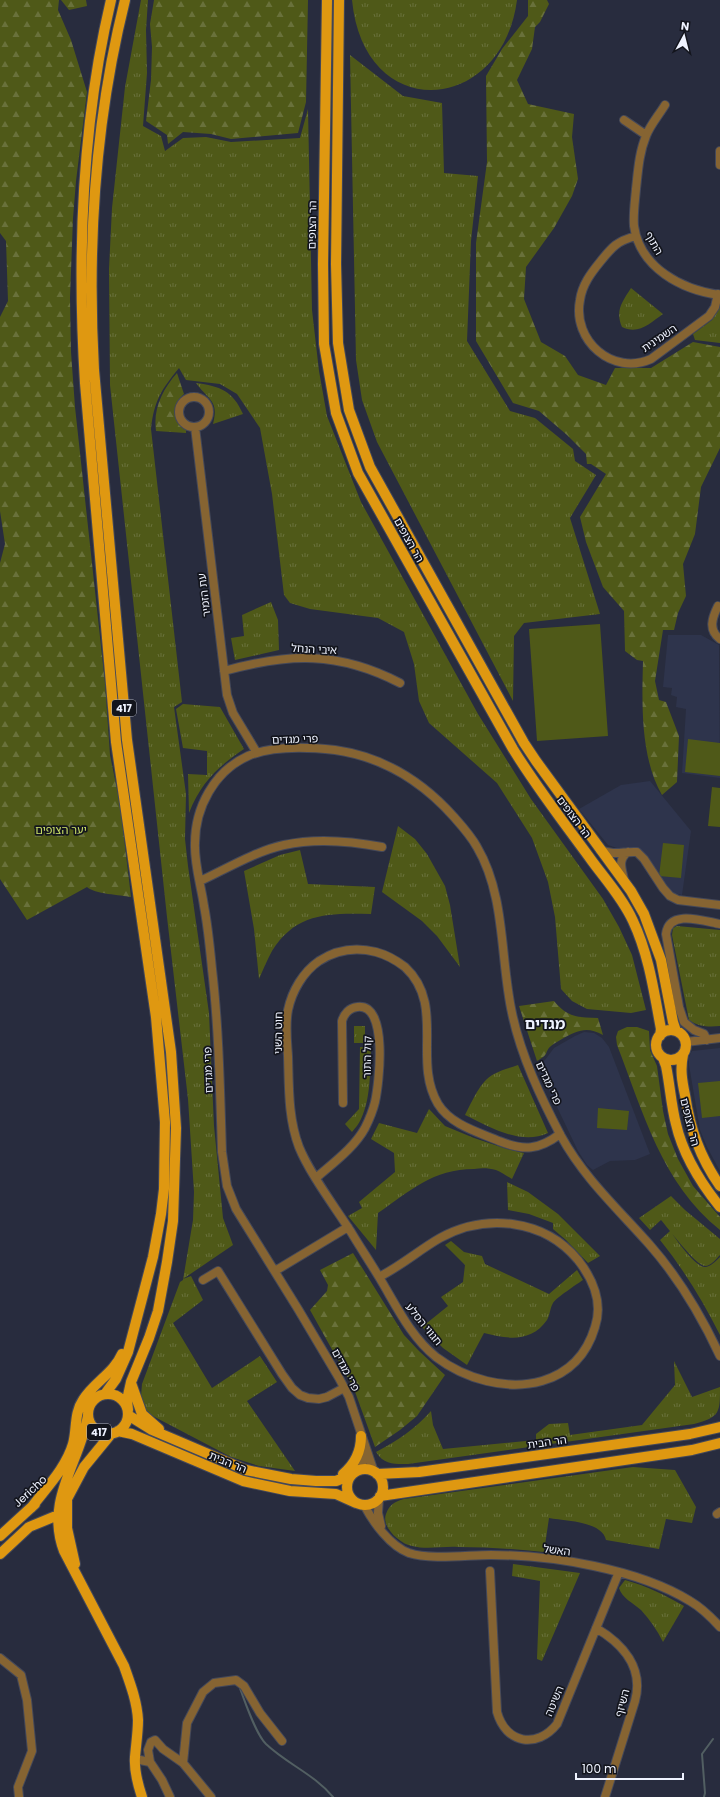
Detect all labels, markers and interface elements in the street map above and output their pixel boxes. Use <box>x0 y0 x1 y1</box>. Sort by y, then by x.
north arrow <box>664 16 704 56</box>
text: N <box>680 18 690 35</box>
street label: הר הצופים <box>304 200 320 250</box>
street label: התוף <box>641 228 667 258</box>
street label: השמינית <box>638 320 680 356</box>
street label: הר הצופים <box>390 515 428 565</box>
street label: עת הזמיר <box>193 572 215 618</box>
street label: איבי הנחל <box>291 640 337 658</box>
road number: 417 <box>112 700 136 716</box>
street label: פרי מגדים <box>272 730 319 748</box>
street label: הר הצופים <box>553 793 595 841</box>
park label: יער הצופים <box>35 822 87 838</box>
street label: חוט השני <box>270 1012 286 1054</box>
district label: מגדים <box>525 1013 566 1034</box>
street label: קול התור <box>359 1036 375 1078</box>
street label: פרי מגדים <box>199 1046 217 1093</box>
street label: פרי מגדים <box>532 1059 566 1108</box>
street label: הר הצופים <box>676 1096 704 1148</box>
street label: חגווי הסלע <box>402 1299 446 1349</box>
street label: פרי מגדים <box>328 1346 364 1395</box>
road number: 417 <box>87 1424 111 1440</box>
street label: הר הבית <box>526 1431 568 1453</box>
street label: הר הבית <box>207 1447 249 1477</box>
street label: Jericho <box>10 1471 50 1511</box>
street label: האשל <box>542 1540 572 1560</box>
street label: השיטה <box>540 1683 568 1719</box>
street label: השיזף <box>611 1687 633 1719</box>
scale bar <box>576 1755 683 1781</box>
text: 100 m <box>582 1760 616 1777</box>

